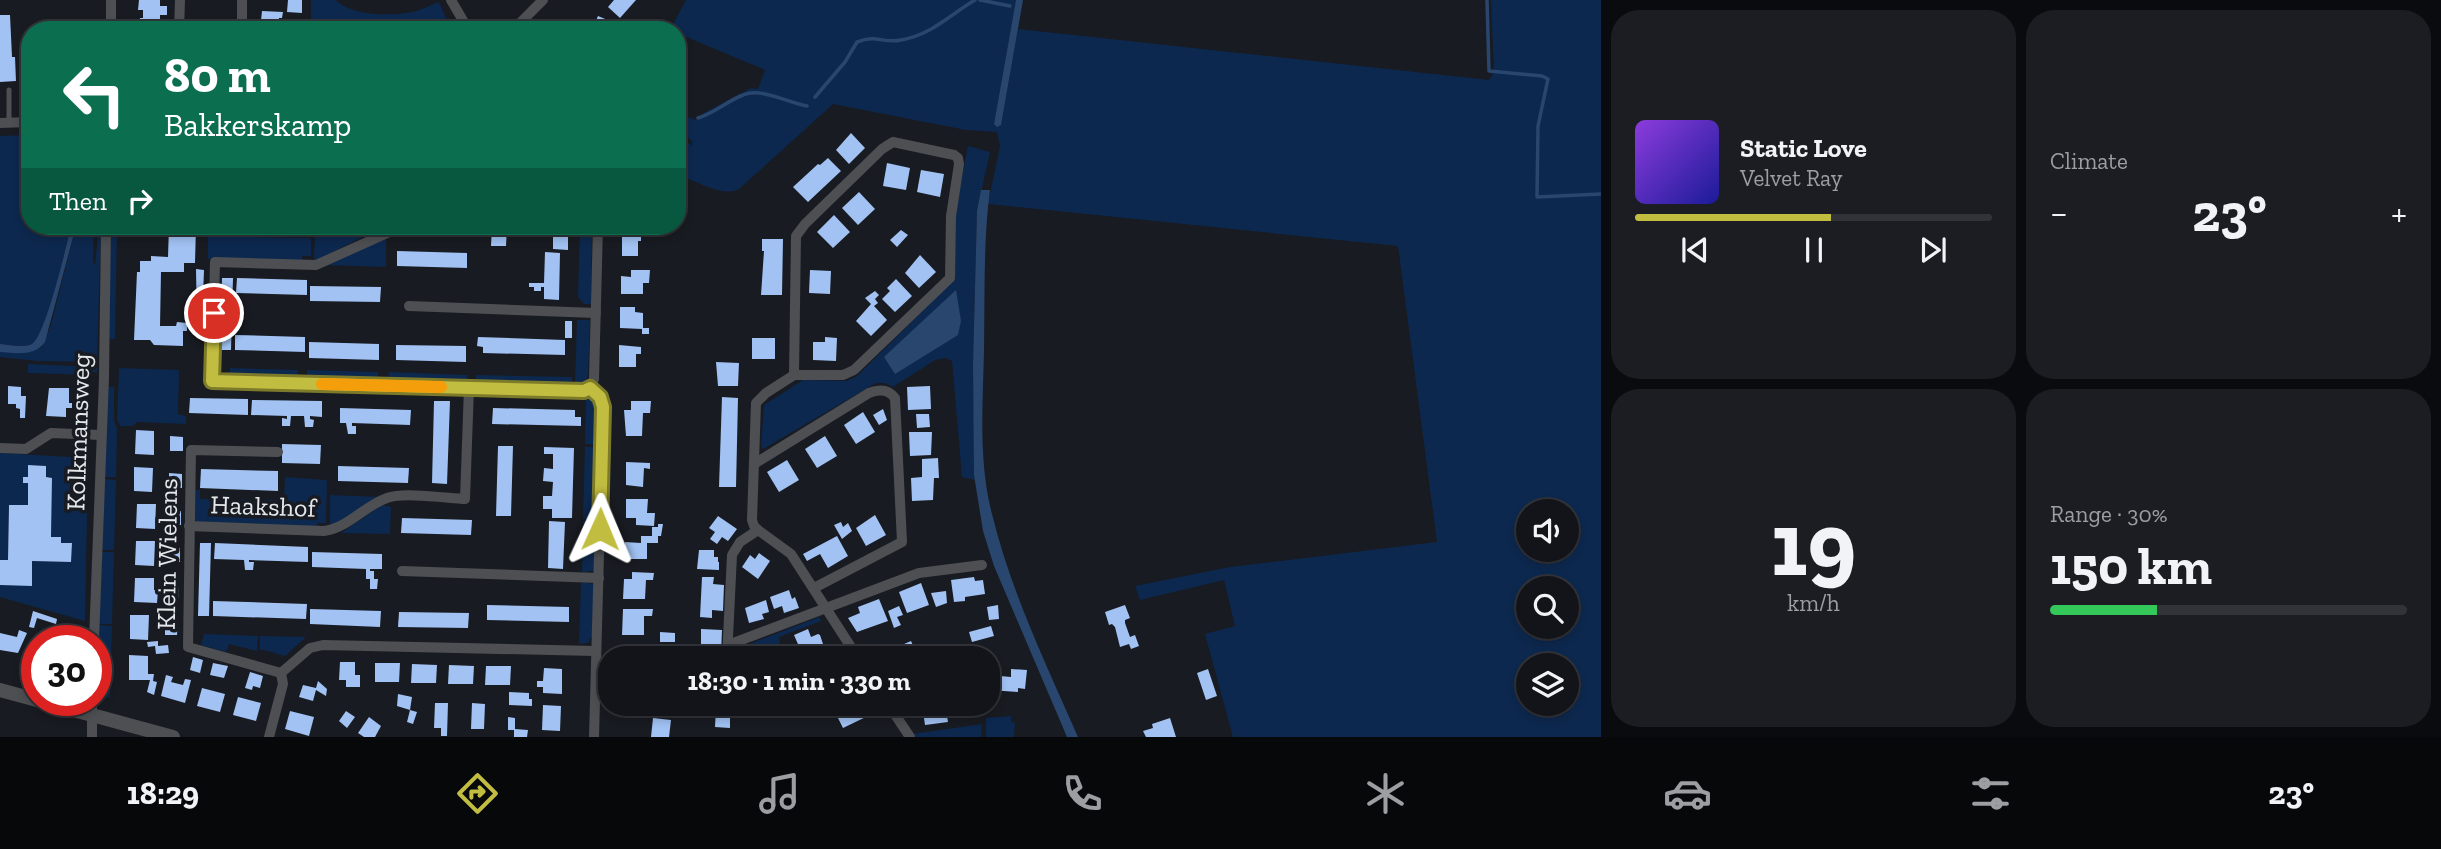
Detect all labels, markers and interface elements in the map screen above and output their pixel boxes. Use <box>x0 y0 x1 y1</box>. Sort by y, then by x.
text: 80 m <box>164 46 271 105</box>
icon: left <box>49 49 140 140</box>
text: Bakkerskamp <box>164 106 351 144</box>
text: Static Love <box>1740 132 1867 164</box>
text: Climate <box>2050 147 2128 175</box>
text: Velvet Ray <box>1740 164 1842 192</box>
icon: right <box>121 182 159 220</box>
text: 23° <box>2192 182 2267 244</box>
text: Then <box>49 185 107 217</box>
text: − <box>2050 190 2068 236</box>
text: + <box>2391 190 2407 236</box>
icon: previous <box>1676 231 1714 269</box>
icon: pause <box>1795 231 1833 269</box>
icon: next <box>1914 231 1952 269</box>
pin <box>184 283 244 343</box>
icon: arrive <box>195 294 233 332</box>
street label: Kolkmansweg <box>59 353 97 511</box>
street label: Klein Wielens <box>150 478 184 630</box>
street label: Haakshof <box>210 488 318 524</box>
text: 19 <box>1771 489 1856 598</box>
position arrow <box>563 492 637 566</box>
map controls <box>1516 499 1579 716</box>
button: sound <box>1516 499 1579 562</box>
text: Range · 30% <box>2050 500 2168 528</box>
text: 150 km <box>2050 535 2212 597</box>
button: search <box>1516 576 1579 639</box>
text: km/h <box>1787 589 1840 617</box>
speed limit sign: 30 <box>21 625 112 716</box>
button: layers <box>1516 653 1579 716</box>
text: 18:30 · 1 min · 330 m <box>688 665 910 697</box>
icon: directions <box>453 769 502 818</box>
icon: music <box>755 769 804 818</box>
icon: phone <box>1058 769 1107 818</box>
icon: climate <box>1361 769 1410 818</box>
icon: car <box>1663 769 1712 818</box>
icon: filters <box>1966 769 2015 818</box>
text: 18:29 <box>127 774 199 812</box>
text: 23° <box>2268 774 2314 812</box>

